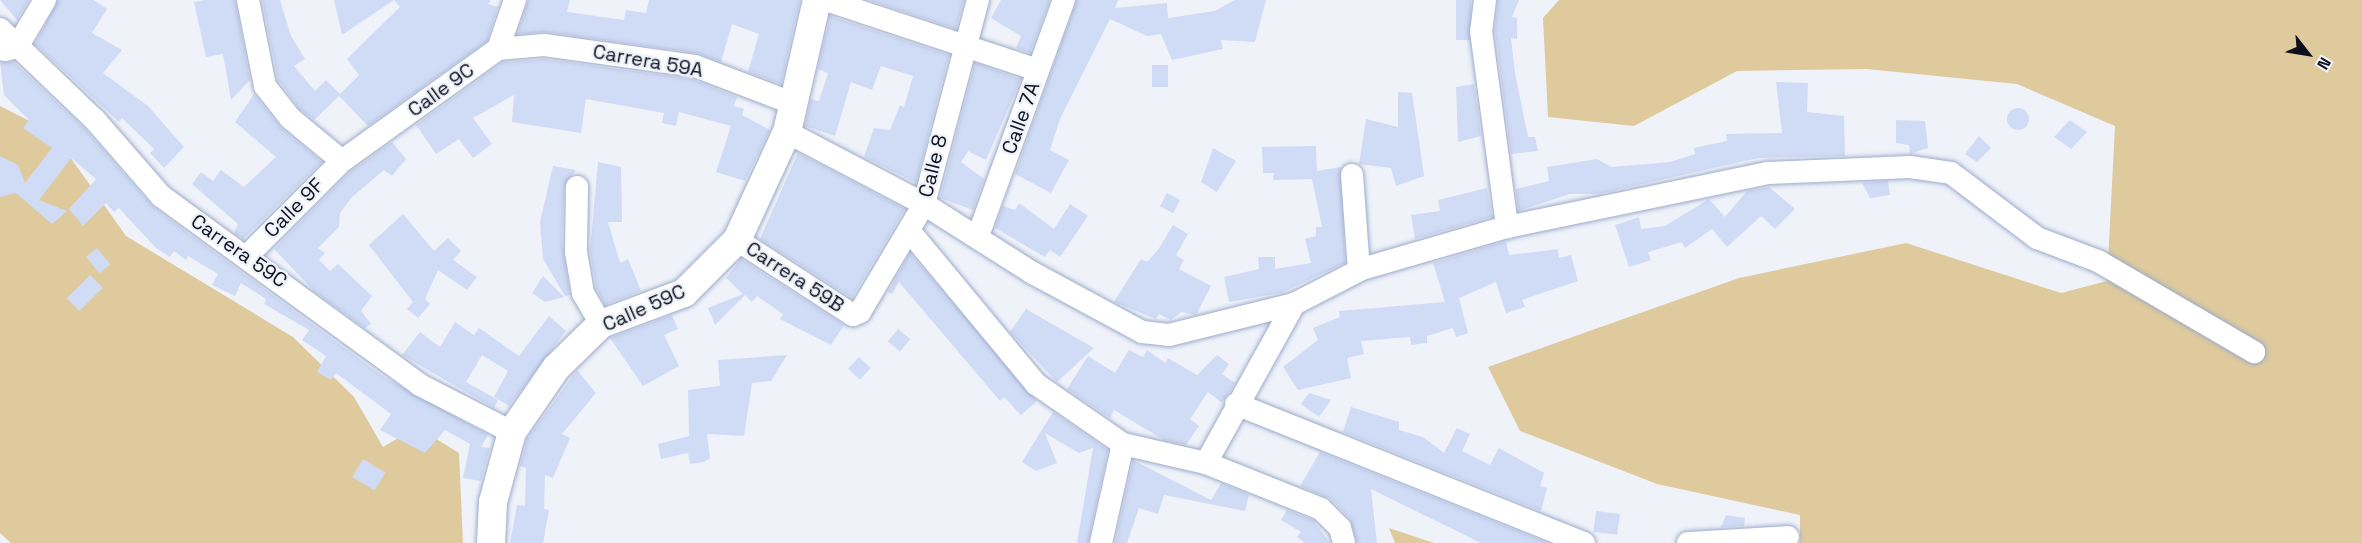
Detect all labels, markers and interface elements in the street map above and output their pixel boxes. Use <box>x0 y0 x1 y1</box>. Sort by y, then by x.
north arrow <box>2278 24 2338 84</box>
street label: Carrera 59A <box>591 39 705 83</box>
text: N <box>2312 54 2336 74</box>
street label: Calle 9C <box>403 58 479 122</box>
street label: Calle 7A <box>997 79 1045 157</box>
street label: Calle 8 <box>914 132 952 200</box>
street label: Calle 9F <box>259 173 329 243</box>
street label: Carrera 59C <box>186 209 292 293</box>
street label: Carrera 59B <box>741 236 849 318</box>
street label: Calle 59C <box>599 279 689 337</box>

